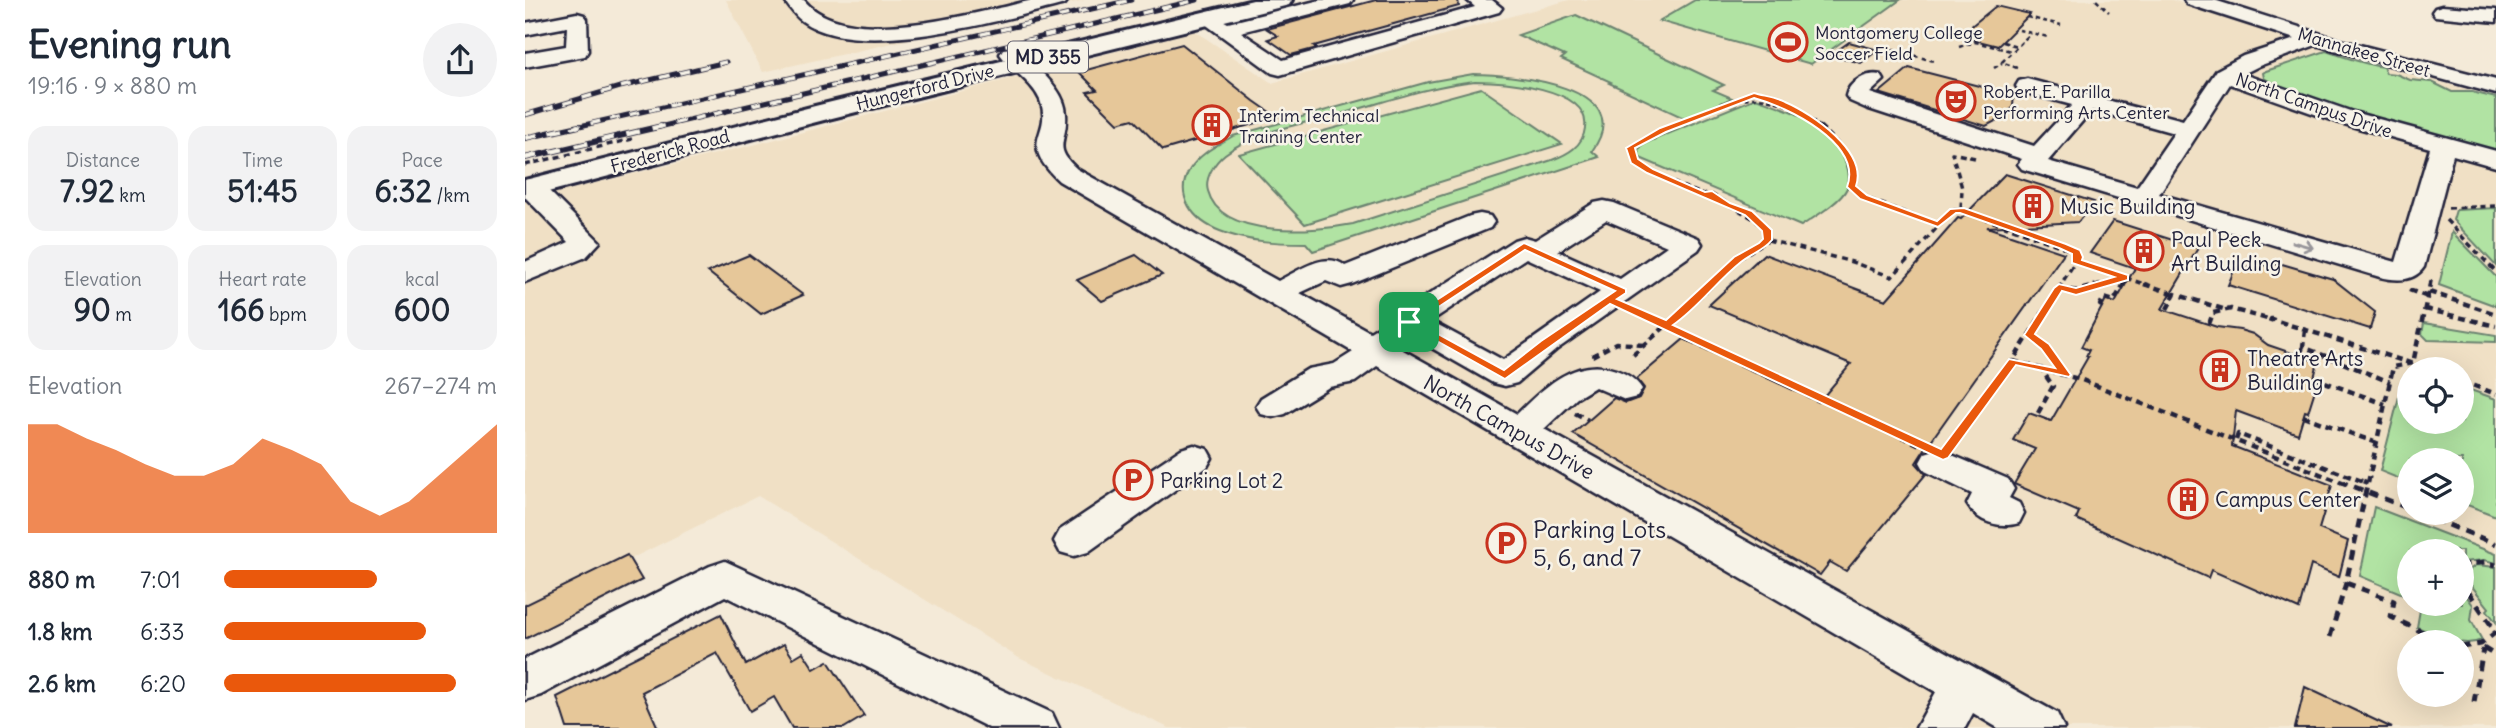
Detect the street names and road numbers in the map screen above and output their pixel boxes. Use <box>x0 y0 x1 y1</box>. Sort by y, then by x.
street label: Mannakee Street <box>2295 22 2433 82</box>
road number: MD 355 <box>1008 41 1088 72</box>
street label: Hungerford Drive <box>854 59 996 115</box>
street label: North Campus Drive <box>2233 67 2395 143</box>
street label: Frederick Road <box>608 124 732 178</box>
street label: North Campus Drive <box>1419 369 1599 485</box>

